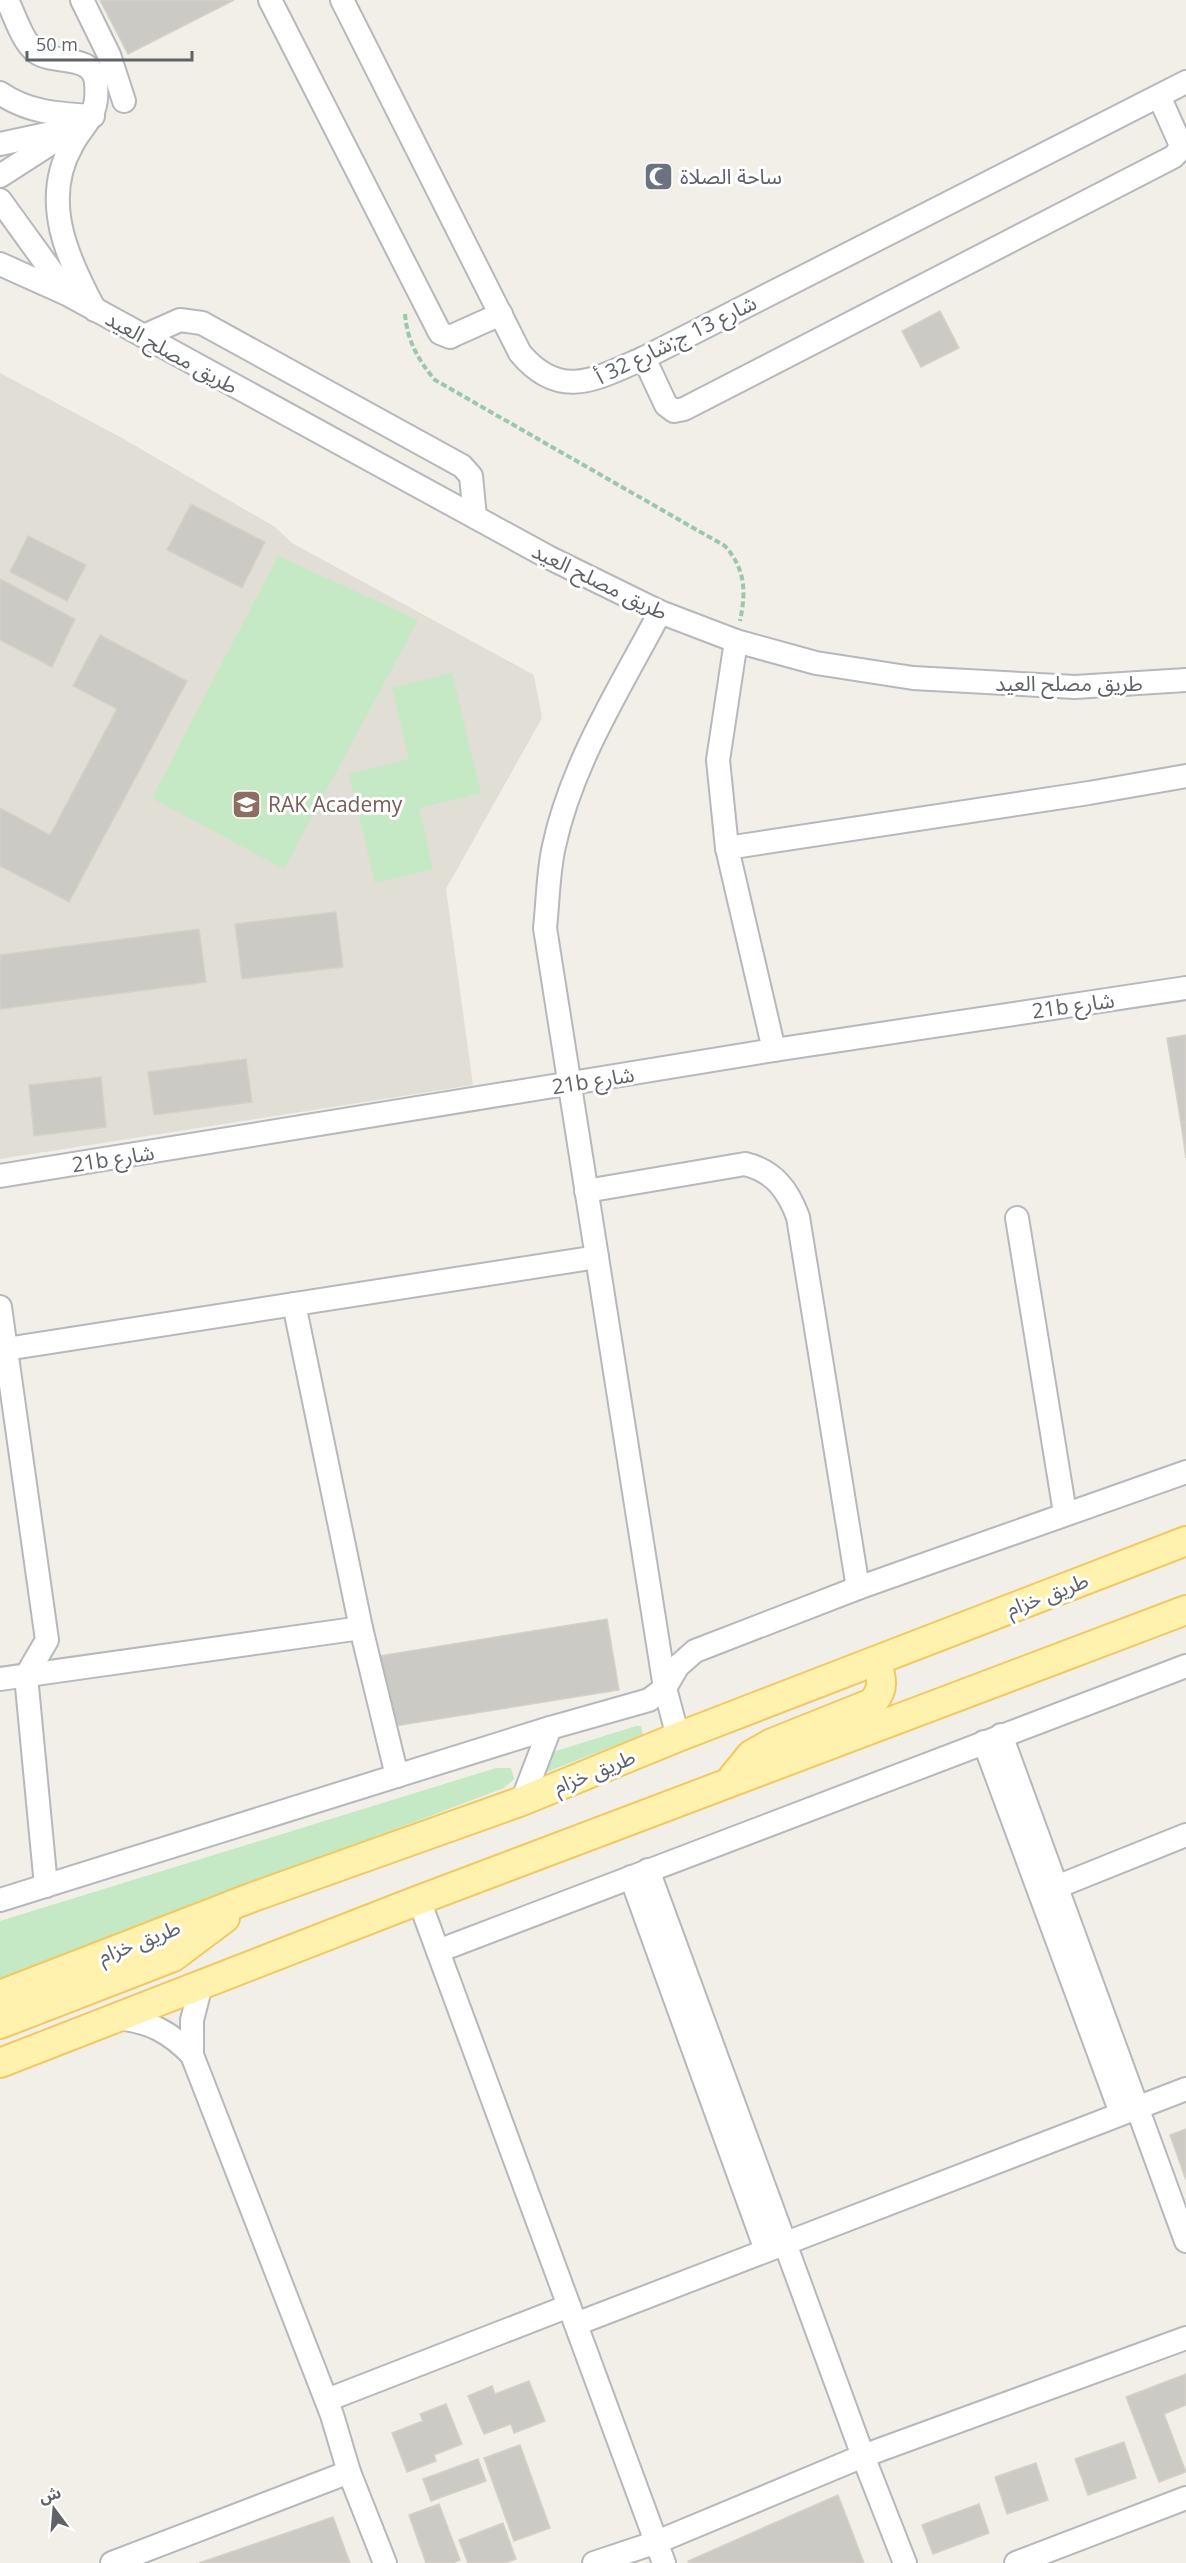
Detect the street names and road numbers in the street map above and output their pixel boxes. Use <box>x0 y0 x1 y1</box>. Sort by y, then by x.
street label: شارع 13 ج;شارع 32 أ <box>591 288 762 392</box>
street label: طريق مصلح العيد <box>100 304 243 402</box>
street label: طريق مصلح العيد <box>527 536 672 628</box>
street label: طريق مصلح العيد <box>995 669 1143 699</box>
street label: 21b شارع <box>1030 985 1116 1027</box>
street label: 21b شارع <box>550 1060 637 1102</box>
street label: 21b شارع <box>70 1138 157 1180</box>
street label: طريق خزام <box>1002 1566 1093 1625</box>
street label: طريق خزام <box>549 1742 640 1803</box>
street label: طريق خزام <box>94 1913 185 1972</box>

